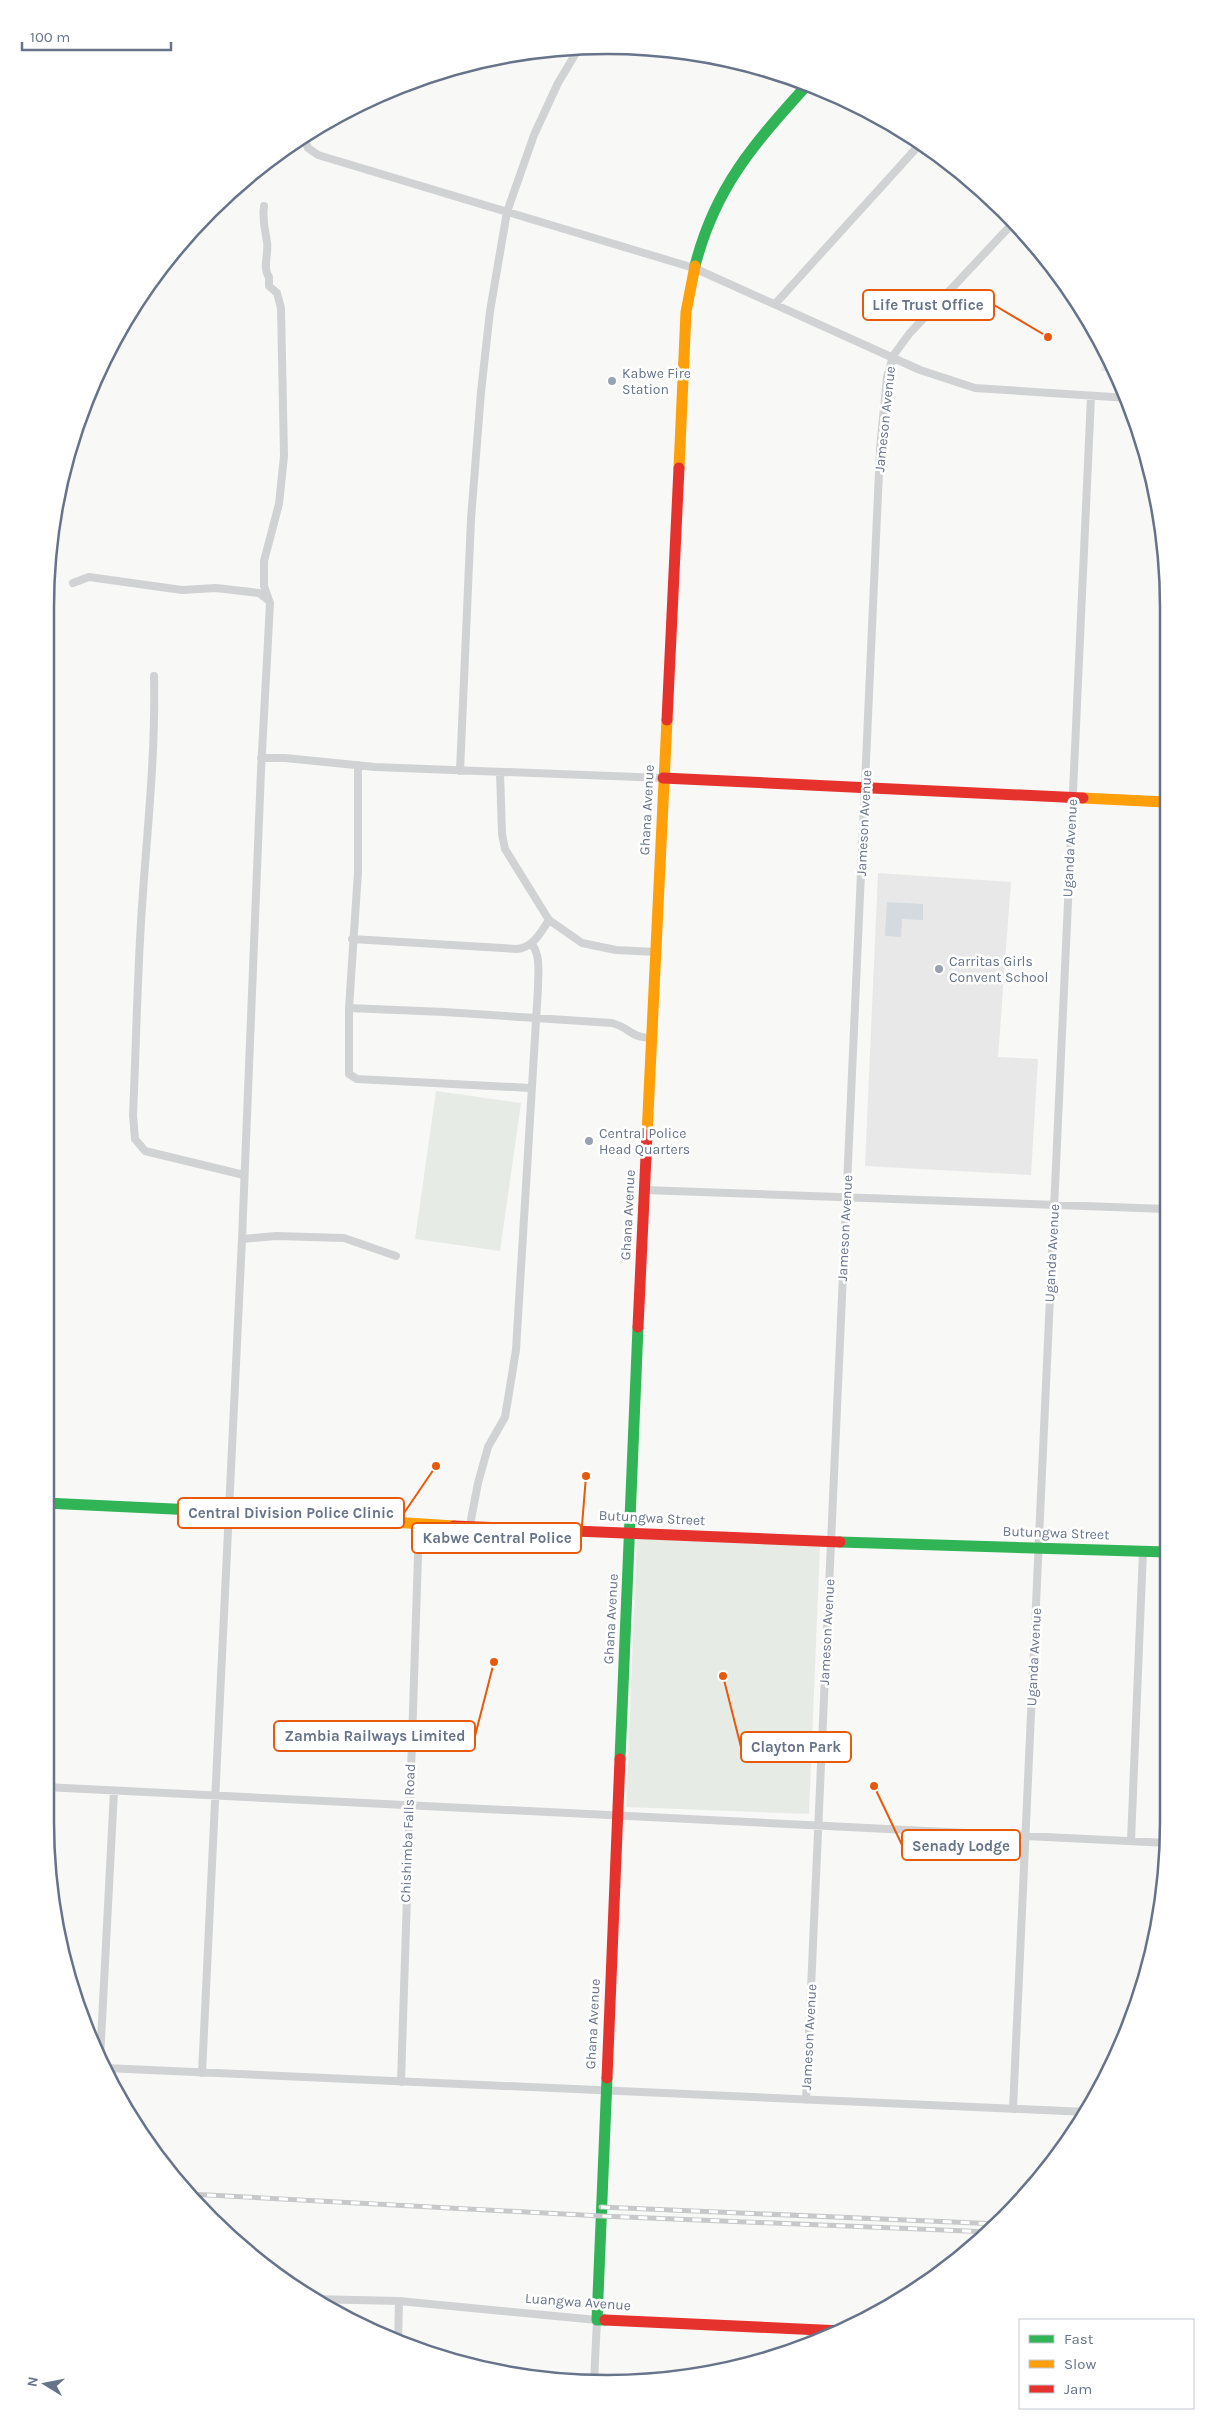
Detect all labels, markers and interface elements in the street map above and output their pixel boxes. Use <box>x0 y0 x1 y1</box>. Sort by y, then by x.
scale bar <box>22 20 171 52</box>
text: 100 m <box>30 28 70 46</box>
callout: Life Trust Office <box>863 290 994 320</box>
text: Life Trust Office <box>872 296 984 314</box>
place label: Kabwe Fire Station <box>622 365 691 398</box>
street label: Jameson Avenue <box>871 365 899 473</box>
marker: Kabwe Fire Station <box>606 375 618 387</box>
street label: Ghana Avenue <box>636 764 658 856</box>
street label: Jameson Avenue <box>853 769 875 877</box>
street label: Uganda Avenue <box>1059 798 1081 898</box>
place label: Carritas Girls Convent School <box>949 953 1048 986</box>
marker: Carritas Girls Convent School <box>933 963 945 975</box>
place label: Central Police Head Quarters <box>599 1125 690 1158</box>
marker: Central Police Head Quarters <box>583 1135 595 1147</box>
street label: Ghana Avenue <box>617 1169 639 1261</box>
street label: Jameson Avenue <box>834 1174 856 1282</box>
street label: Uganda Avenue <box>1041 1203 1063 1303</box>
callout: Central Division Police Clinic <box>178 1498 404 1528</box>
text: Central Division Police Clinic <box>188 1504 394 1522</box>
street label: Butungwa Street <box>598 1507 706 1529</box>
callout: Kabwe Central Police <box>412 1523 581 1553</box>
street label: Butungwa Street <box>1002 1523 1110 1543</box>
text: Kabwe Central Police <box>422 1529 572 1547</box>
street label: Ghana Avenue <box>600 1573 622 1665</box>
street label: Jameson Avenue <box>816 1578 838 1686</box>
street label: Uganda Avenue <box>1023 1607 1045 1707</box>
callout: Zambia Railways Limited <box>274 1721 475 1751</box>
text: Zambia Railways Limited <box>284 1727 466 1745</box>
callout: Clayton Park <box>741 1732 851 1762</box>
text: Clayton Park <box>751 1738 841 1756</box>
street label: Chishimba Falls Road <box>397 1763 419 1903</box>
callout: Senady Lodge <box>902 1830 1020 1860</box>
text: Senady Lodge <box>912 1837 1010 1855</box>
street label: Ghana Avenue <box>582 1978 604 2070</box>
street label: Jameson Avenue <box>798 1983 820 2091</box>
street label: Luangwa Avenue <box>524 2290 632 2314</box>
legend <box>1019 2319 1194 2409</box>
text: Fast <box>1064 2330 1094 2348</box>
text: Slow <box>1064 2355 1096 2373</box>
north arrow <box>20 2359 70 2409</box>
text: N <box>23 2375 42 2388</box>
text: Jam <box>1064 2380 1092 2398</box>

